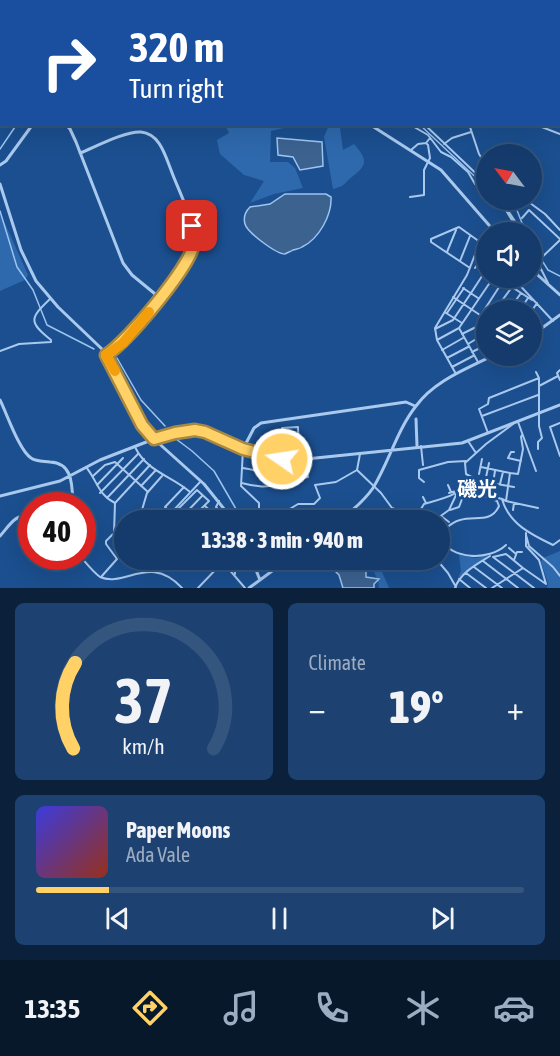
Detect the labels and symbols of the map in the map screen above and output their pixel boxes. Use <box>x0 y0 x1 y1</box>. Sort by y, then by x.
north arrow <box>476 144 542 210</box>
pin <box>166 200 217 251</box>
position arrow <box>250 427 314 491</box>
district label: 磯光 <box>457 477 497 500</box>
speed limit sign: 40 <box>18 492 96 570</box>

